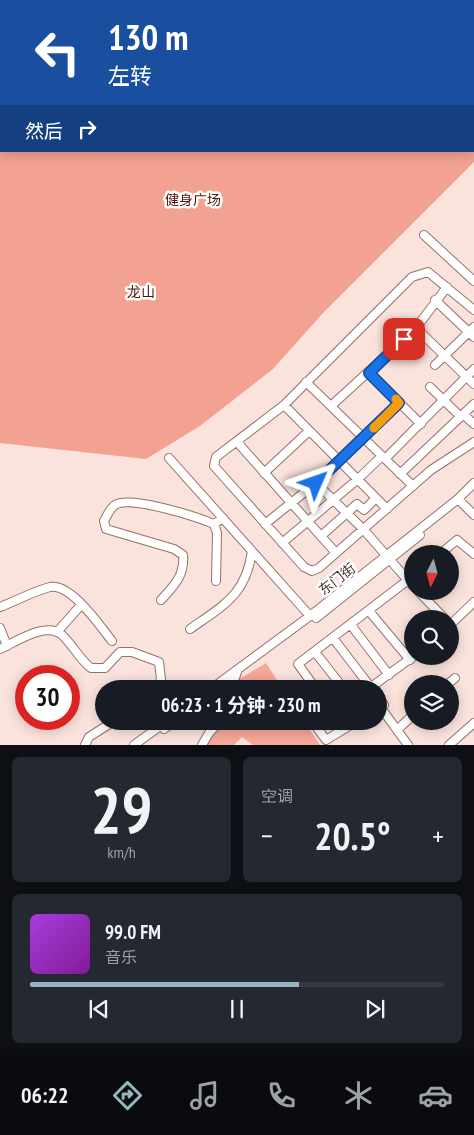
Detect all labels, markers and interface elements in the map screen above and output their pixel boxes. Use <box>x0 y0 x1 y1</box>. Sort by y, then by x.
text: 130 m <box>108 14 189 60</box>
icon: left <box>25 20 90 85</box>
text: 左转 <box>108 62 152 90</box>
icon: right <box>73 115 101 143</box>
text: 然后 <box>25 119 63 143</box>
park label: 健身广场 <box>165 191 221 209</box>
park label: 龙山 <box>127 283 155 301</box>
pin <box>383 318 425 360</box>
icon: arrive <box>390 325 418 353</box>
position arrow <box>289 456 341 508</box>
north arrow <box>404 545 459 600</box>
map controls <box>404 545 459 730</box>
street label: 东门街 <box>315 559 359 599</box>
button: search <box>404 610 459 665</box>
speed limit sign: 30 <box>15 665 80 730</box>
button: layers <box>404 675 459 730</box>
text: 06:23 · 1 分钟 · 230 m <box>161 693 321 717</box>
text: 29 <box>90 767 153 851</box>
text: 空调 <box>261 786 293 806</box>
text: 20.5° <box>314 811 391 860</box>
text: − <box>261 817 273 854</box>
text: + <box>432 817 444 854</box>
text: km/h <box>107 842 136 862</box>
text: 99.0 FM <box>105 920 161 944</box>
text: 音乐 <box>105 947 137 967</box>
icon: previous <box>85 995 113 1023</box>
icon: pause <box>223 995 251 1023</box>
icon: next <box>361 995 389 1023</box>
icon: directions <box>110 1078 145 1113</box>
icon: music <box>187 1078 222 1113</box>
icon: phone <box>264 1078 299 1113</box>
icon: climate <box>341 1078 376 1113</box>
icon: car <box>418 1078 453 1113</box>
text: 06:22 <box>21 1081 69 1109</box>

